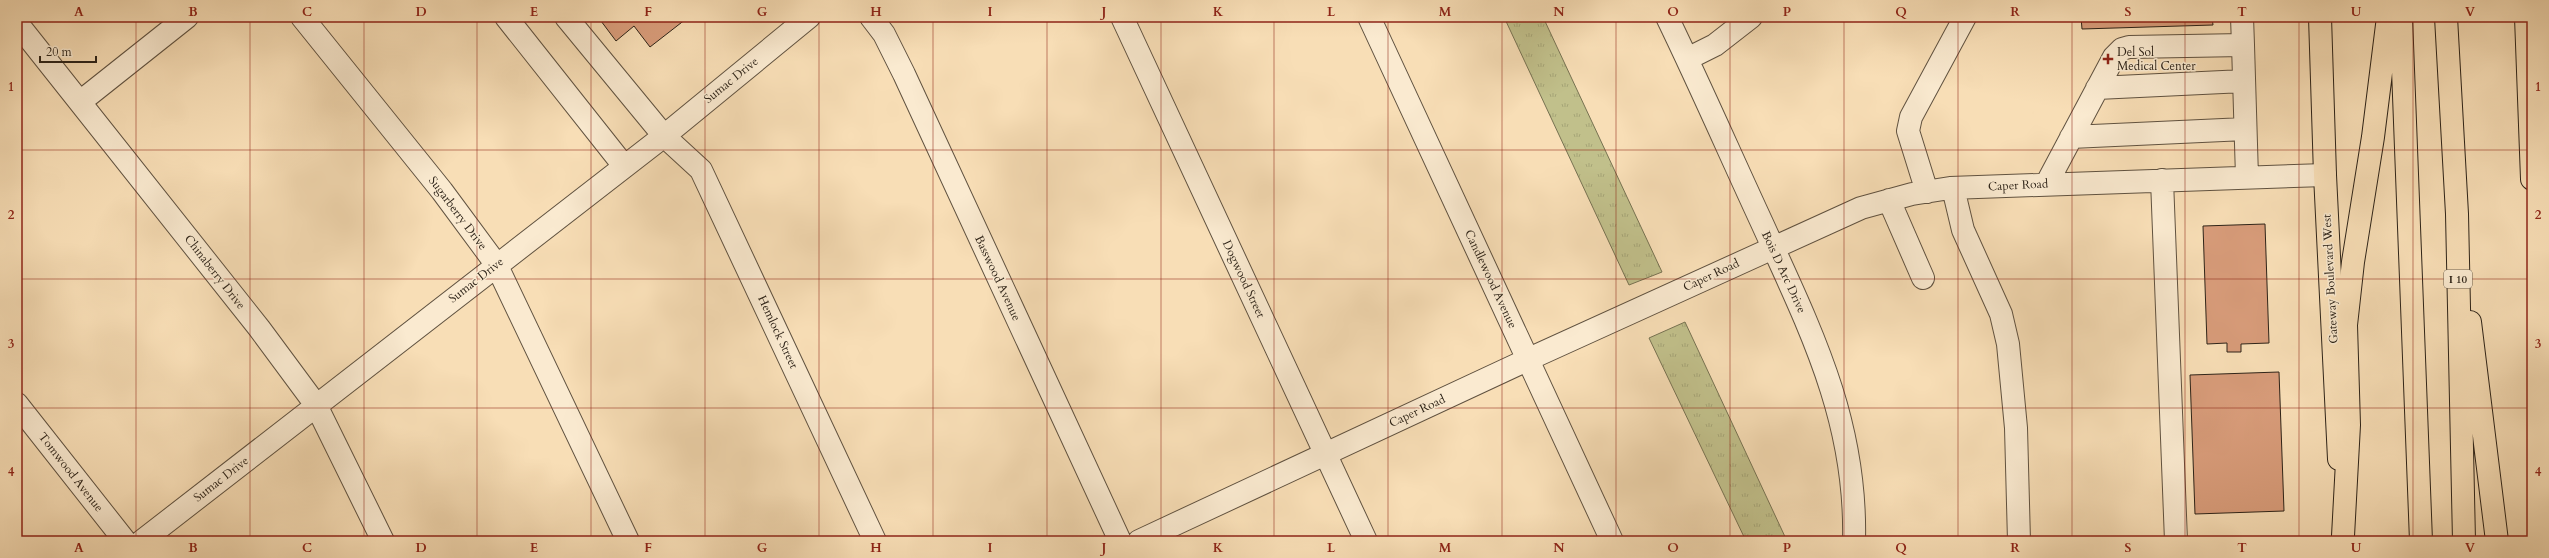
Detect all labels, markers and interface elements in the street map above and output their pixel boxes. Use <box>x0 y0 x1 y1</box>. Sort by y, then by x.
text: A <box>74 3 84 21</box>
text: B <box>188 3 198 21</box>
text: C <box>302 3 312 21</box>
text: D <box>415 3 427 21</box>
text: E <box>530 3 538 21</box>
text: F <box>644 3 652 21</box>
text: G <box>757 3 768 21</box>
text: H <box>870 3 882 21</box>
text: I <box>987 3 993 21</box>
text: J <box>1100 3 1107 21</box>
text: K <box>1213 3 1224 21</box>
text: L <box>1327 3 1336 21</box>
text: M <box>1439 3 1452 21</box>
text: N <box>1553 3 1565 21</box>
text: O <box>1667 3 1679 21</box>
text: P <box>1783 3 1791 21</box>
text: Q <box>1895 3 1907 21</box>
text: R <box>2010 3 2020 21</box>
text: S <box>2125 3 2132 21</box>
text: T <box>2237 3 2247 21</box>
text: U <box>2351 3 2362 21</box>
text: V <box>2465 3 2476 21</box>
scale bar <box>40 38 96 64</box>
text: 20 m <box>46 44 73 60</box>
place label: Del Sol Medical Center <box>2117 44 2196 74</box>
street label: Sumac Drive <box>700 53 762 107</box>
marker: Del Sol Medical Center <box>2102 53 2114 65</box>
text: 1 <box>8 78 14 96</box>
text: 1 <box>2535 78 2541 96</box>
street label: Sugarberry Drive <box>425 173 491 253</box>
street label: Caper Road <box>1988 175 2049 195</box>
text: 2 <box>8 206 15 224</box>
text: 2 <box>2535 206 2542 224</box>
street label: Gateway Boulevard West <box>2319 214 2341 344</box>
street label: Candlewood Avenue <box>1461 227 1521 331</box>
street label: Bois D Arc Drive <box>1758 228 1810 316</box>
street label: Chinaberry Drive <box>181 231 249 313</box>
street label: Basswood Avenue <box>971 233 1025 323</box>
street label: Dogwood Street <box>1219 238 1269 321</box>
street label: Sumac Drive <box>445 253 507 307</box>
street label: Caper Road <box>1680 255 1742 295</box>
road number: I 10 <box>2444 270 2472 288</box>
street label: Hemlock Street <box>754 293 802 371</box>
text: 3 <box>8 335 15 353</box>
text: 3 <box>2535 335 2542 353</box>
street label: Caper Road <box>1386 391 1448 431</box>
street label: Tomwood Avenue <box>35 429 107 515</box>
street label: Sumac Drive <box>190 452 252 506</box>
text: 4 <box>8 463 15 481</box>
text: 4 <box>2535 463 2542 481</box>
text: A <box>74 539 84 557</box>
text: B <box>188 539 198 557</box>
text: C <box>302 539 312 557</box>
text: D <box>415 539 427 557</box>
text: E <box>530 539 538 557</box>
text: F <box>644 539 652 557</box>
text: G <box>757 539 768 557</box>
text: H <box>870 539 882 557</box>
text: I <box>987 539 993 557</box>
text: J <box>1100 539 1107 557</box>
text: K <box>1213 539 1224 557</box>
text: L <box>1327 539 1336 557</box>
text: M <box>1439 539 1452 557</box>
text: N <box>1553 539 1565 557</box>
text: O <box>1667 539 1679 557</box>
text: P <box>1783 539 1791 557</box>
text: Q <box>1895 539 1907 557</box>
text: R <box>2010 539 2020 557</box>
text: S <box>2125 539 2132 557</box>
text: T <box>2237 539 2247 557</box>
text: U <box>2351 539 2362 557</box>
text: V <box>2465 539 2476 557</box>

